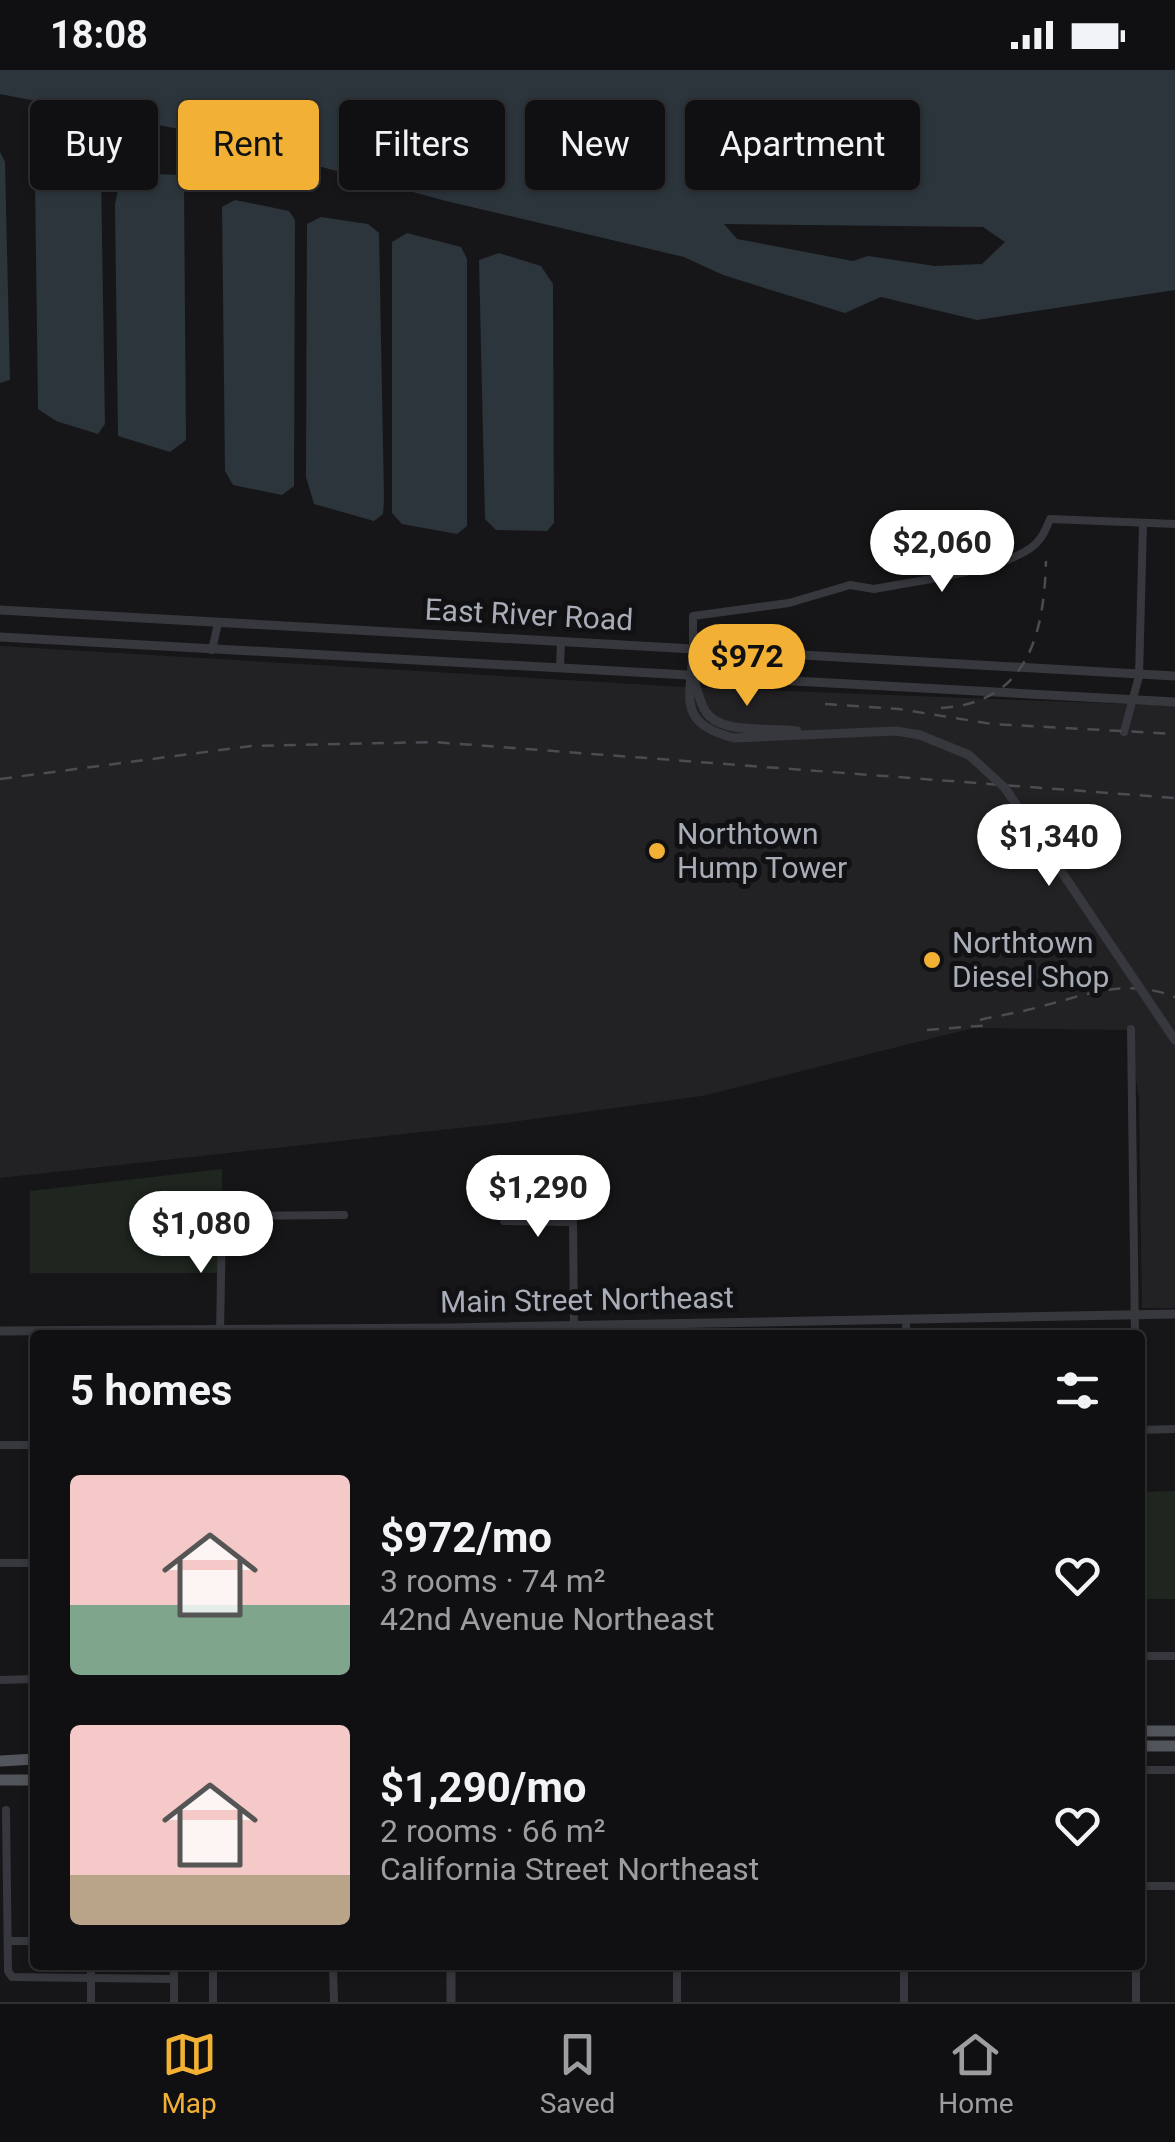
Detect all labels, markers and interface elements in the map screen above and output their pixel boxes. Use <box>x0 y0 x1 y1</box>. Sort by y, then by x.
text: 18:08 <box>50 13 148 57</box>
chip: Buy <box>30 100 158 190</box>
chip: Rent <box>178 100 319 190</box>
chip: Filters <box>339 100 505 190</box>
chip: New <box>525 100 665 190</box>
chip: Apartment <box>685 100 920 190</box>
pin: $2,060 <box>861 510 1023 595</box>
text: $2,060 <box>892 523 992 561</box>
street label: East River Road <box>424 592 634 637</box>
pin: $972 <box>688 624 806 709</box>
text: $972 <box>710 637 784 675</box>
pin: $1,340 <box>968 804 1130 889</box>
place label: Northtown Hump Tower <box>677 816 847 885</box>
text: $1,340 <box>999 817 1099 855</box>
marker: Northtown Hump Tower <box>646 840 668 862</box>
place label: Northtown Diesel Shop <box>952 925 1109 994</box>
marker: Northtown Diesel Shop <box>921 949 943 971</box>
pin: $1,290 <box>457 1155 619 1240</box>
text: $1,290 <box>488 1168 588 1206</box>
pin: $1,080 <box>120 1191 282 1276</box>
text: $1,080 <box>151 1204 251 1242</box>
street label: Main Street Northeast <box>440 1279 734 1320</box>
icon: filters <box>1050 1363 1105 1418</box>
text: 5 homes <box>70 1366 232 1415</box>
text: $972/mo <box>380 1513 552 1562</box>
icon: home <box>150 1515 270 1635</box>
icon: heart <box>1050 1548 1105 1603</box>
text: 3 rooms · 74 m² <box>380 1562 605 1600</box>
text: 42nd Avenue Northeast <box>380 1600 714 1638</box>
text: $1,290/mo <box>380 1763 587 1812</box>
icon: home <box>150 1765 270 1885</box>
icon: heart <box>1050 1798 1105 1853</box>
text: 2 rooms · 66 m² <box>380 1812 605 1850</box>
text: California Street Northeast <box>380 1850 759 1888</box>
tab: Map <box>161 2027 217 2120</box>
tab: Saved <box>540 2027 615 2120</box>
tab: Home <box>938 2027 1014 2120</box>

